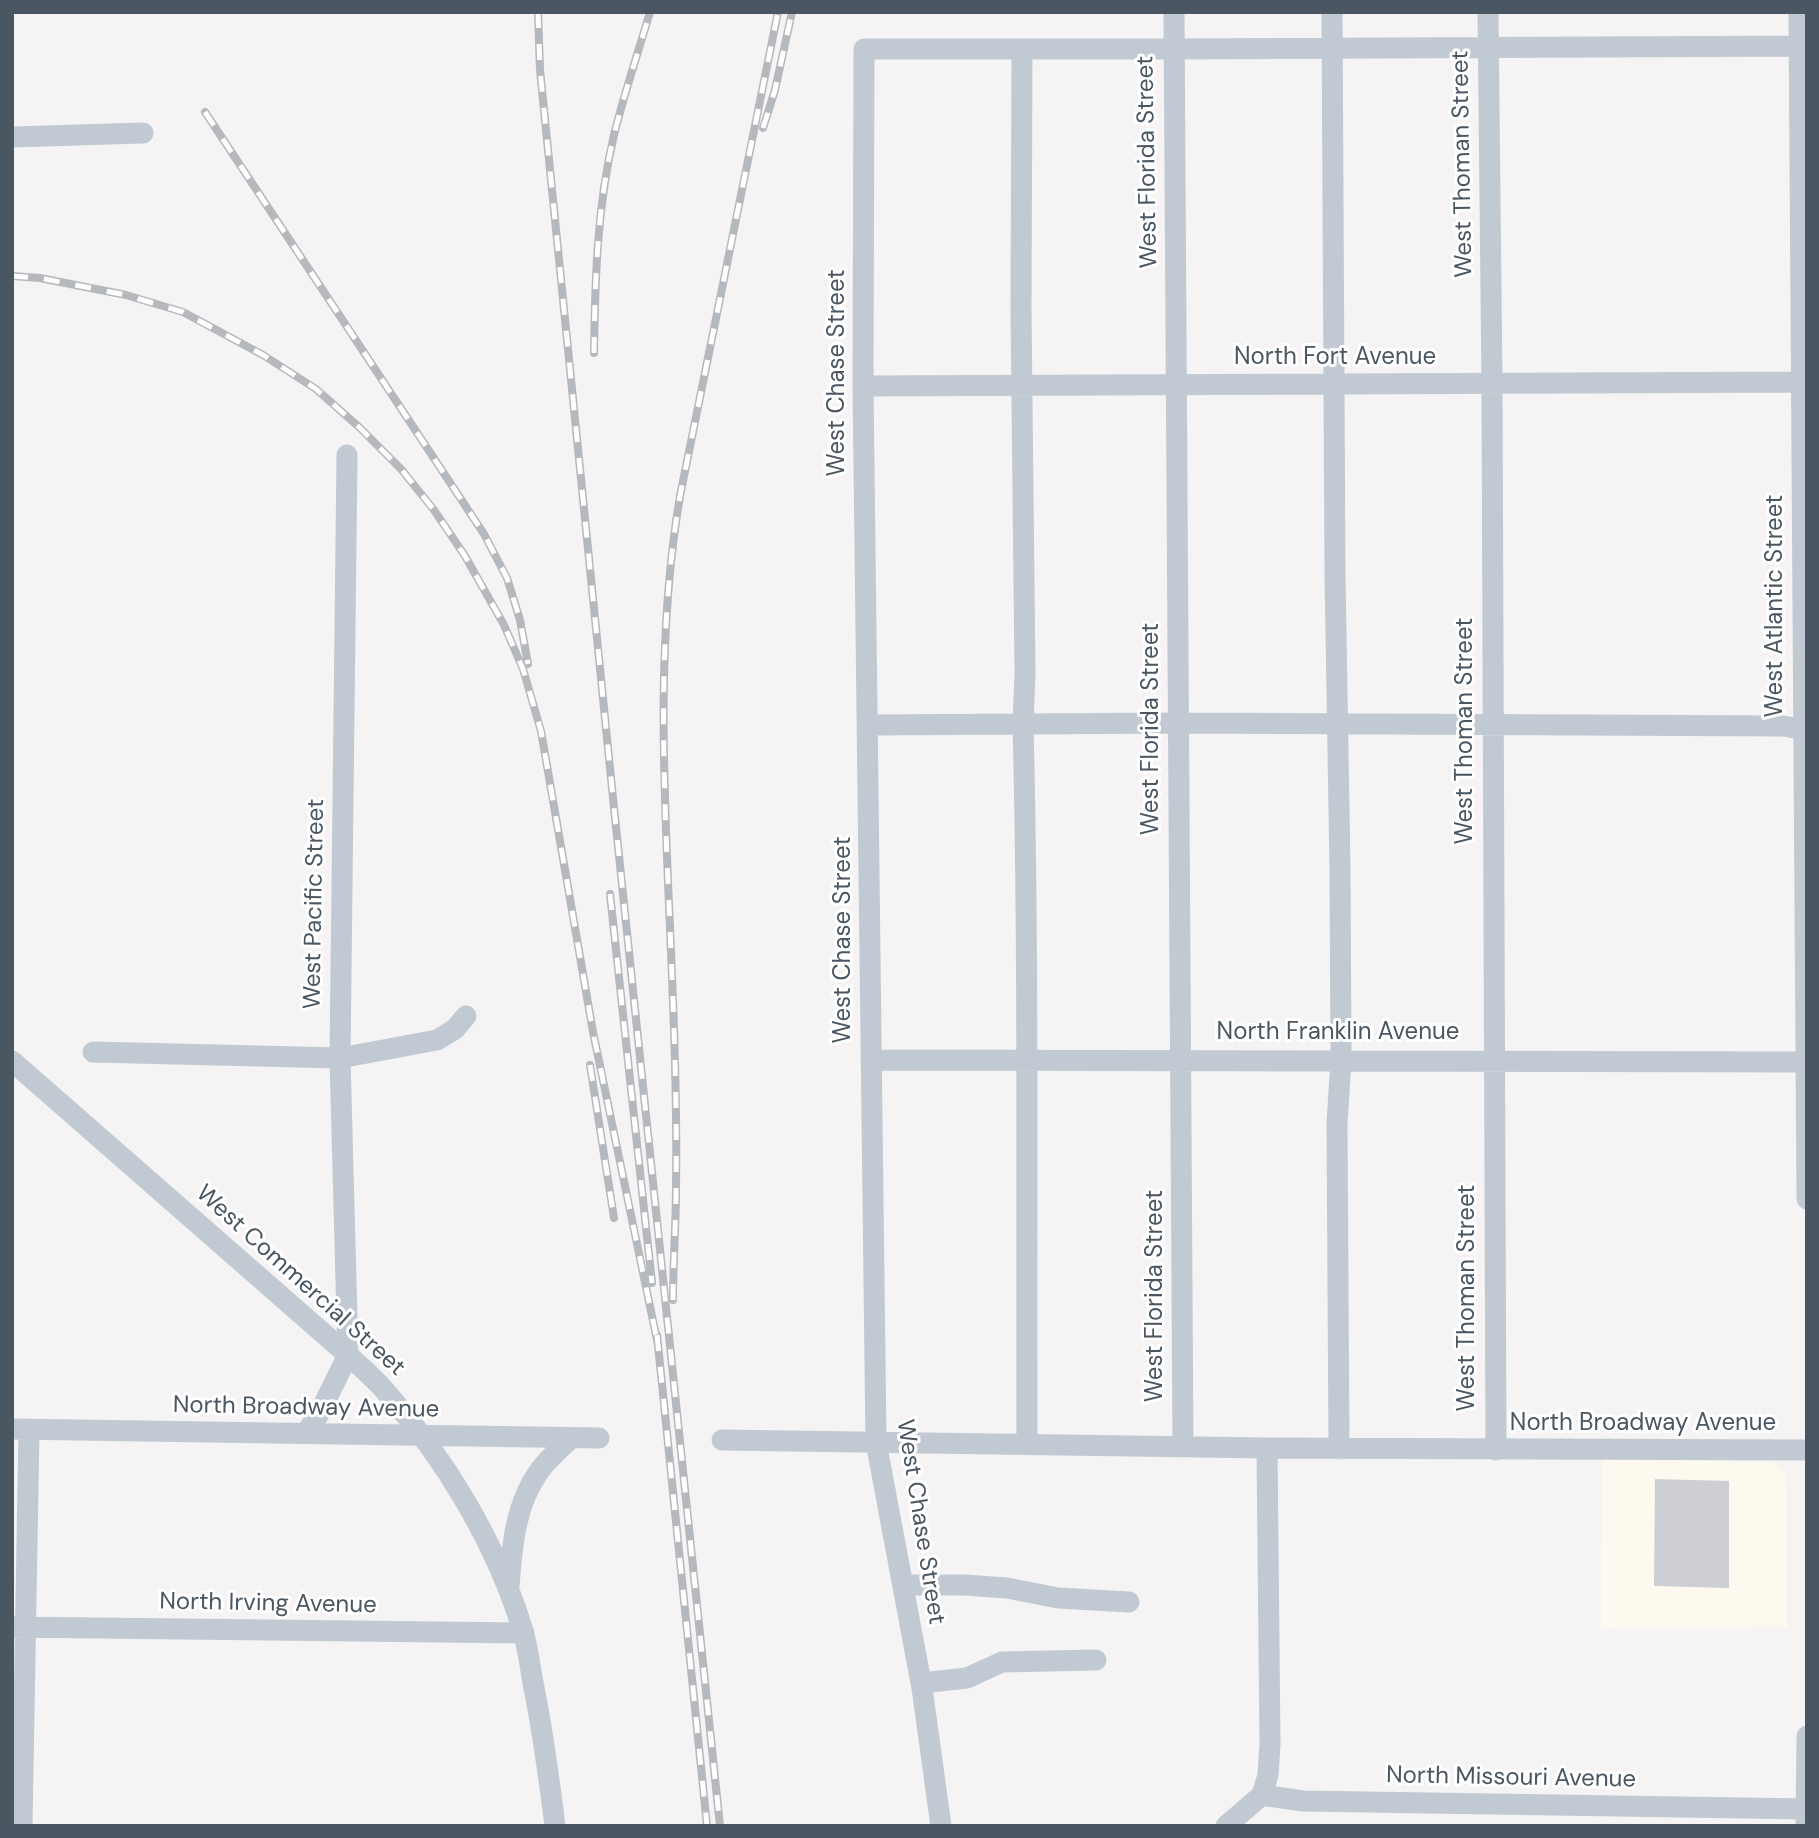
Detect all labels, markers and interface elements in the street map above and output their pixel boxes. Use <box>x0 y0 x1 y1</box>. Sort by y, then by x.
street label: West Thoman Street <box>1447 50 1479 278</box>
street label: West Florida Street <box>1132 56 1164 268</box>
street label: West Chase Street <box>824 269 852 477</box>
street label: North Fort Avenue <box>1234 344 1436 372</box>
street label: West Atlantic Street <box>1762 495 1790 717</box>
street label: West Thoman Street <box>1452 617 1480 845</box>
street label: West Florida Street <box>1138 623 1166 835</box>
street label: West Pacific Street <box>299 799 331 1009</box>
street label: West Chase Street <box>830 836 858 1044</box>
street label: North Franklin Avenue <box>1217 1019 1459 1047</box>
street label: West Commercial Street <box>189 1179 411 1383</box>
street label: West Thoman Street <box>1454 1184 1482 1412</box>
street label: West Florida Street <box>1142 1190 1170 1402</box>
street label: North Broadway Avenue <box>173 1391 439 1425</box>
street label: North Broadway Avenue <box>1510 1410 1776 1438</box>
street label: West Chase Street <box>890 1417 950 1627</box>
street label: North Irving Avenue <box>159 1588 377 1620</box>
street label: North Missouri Avenue <box>1386 1761 1636 1795</box>

